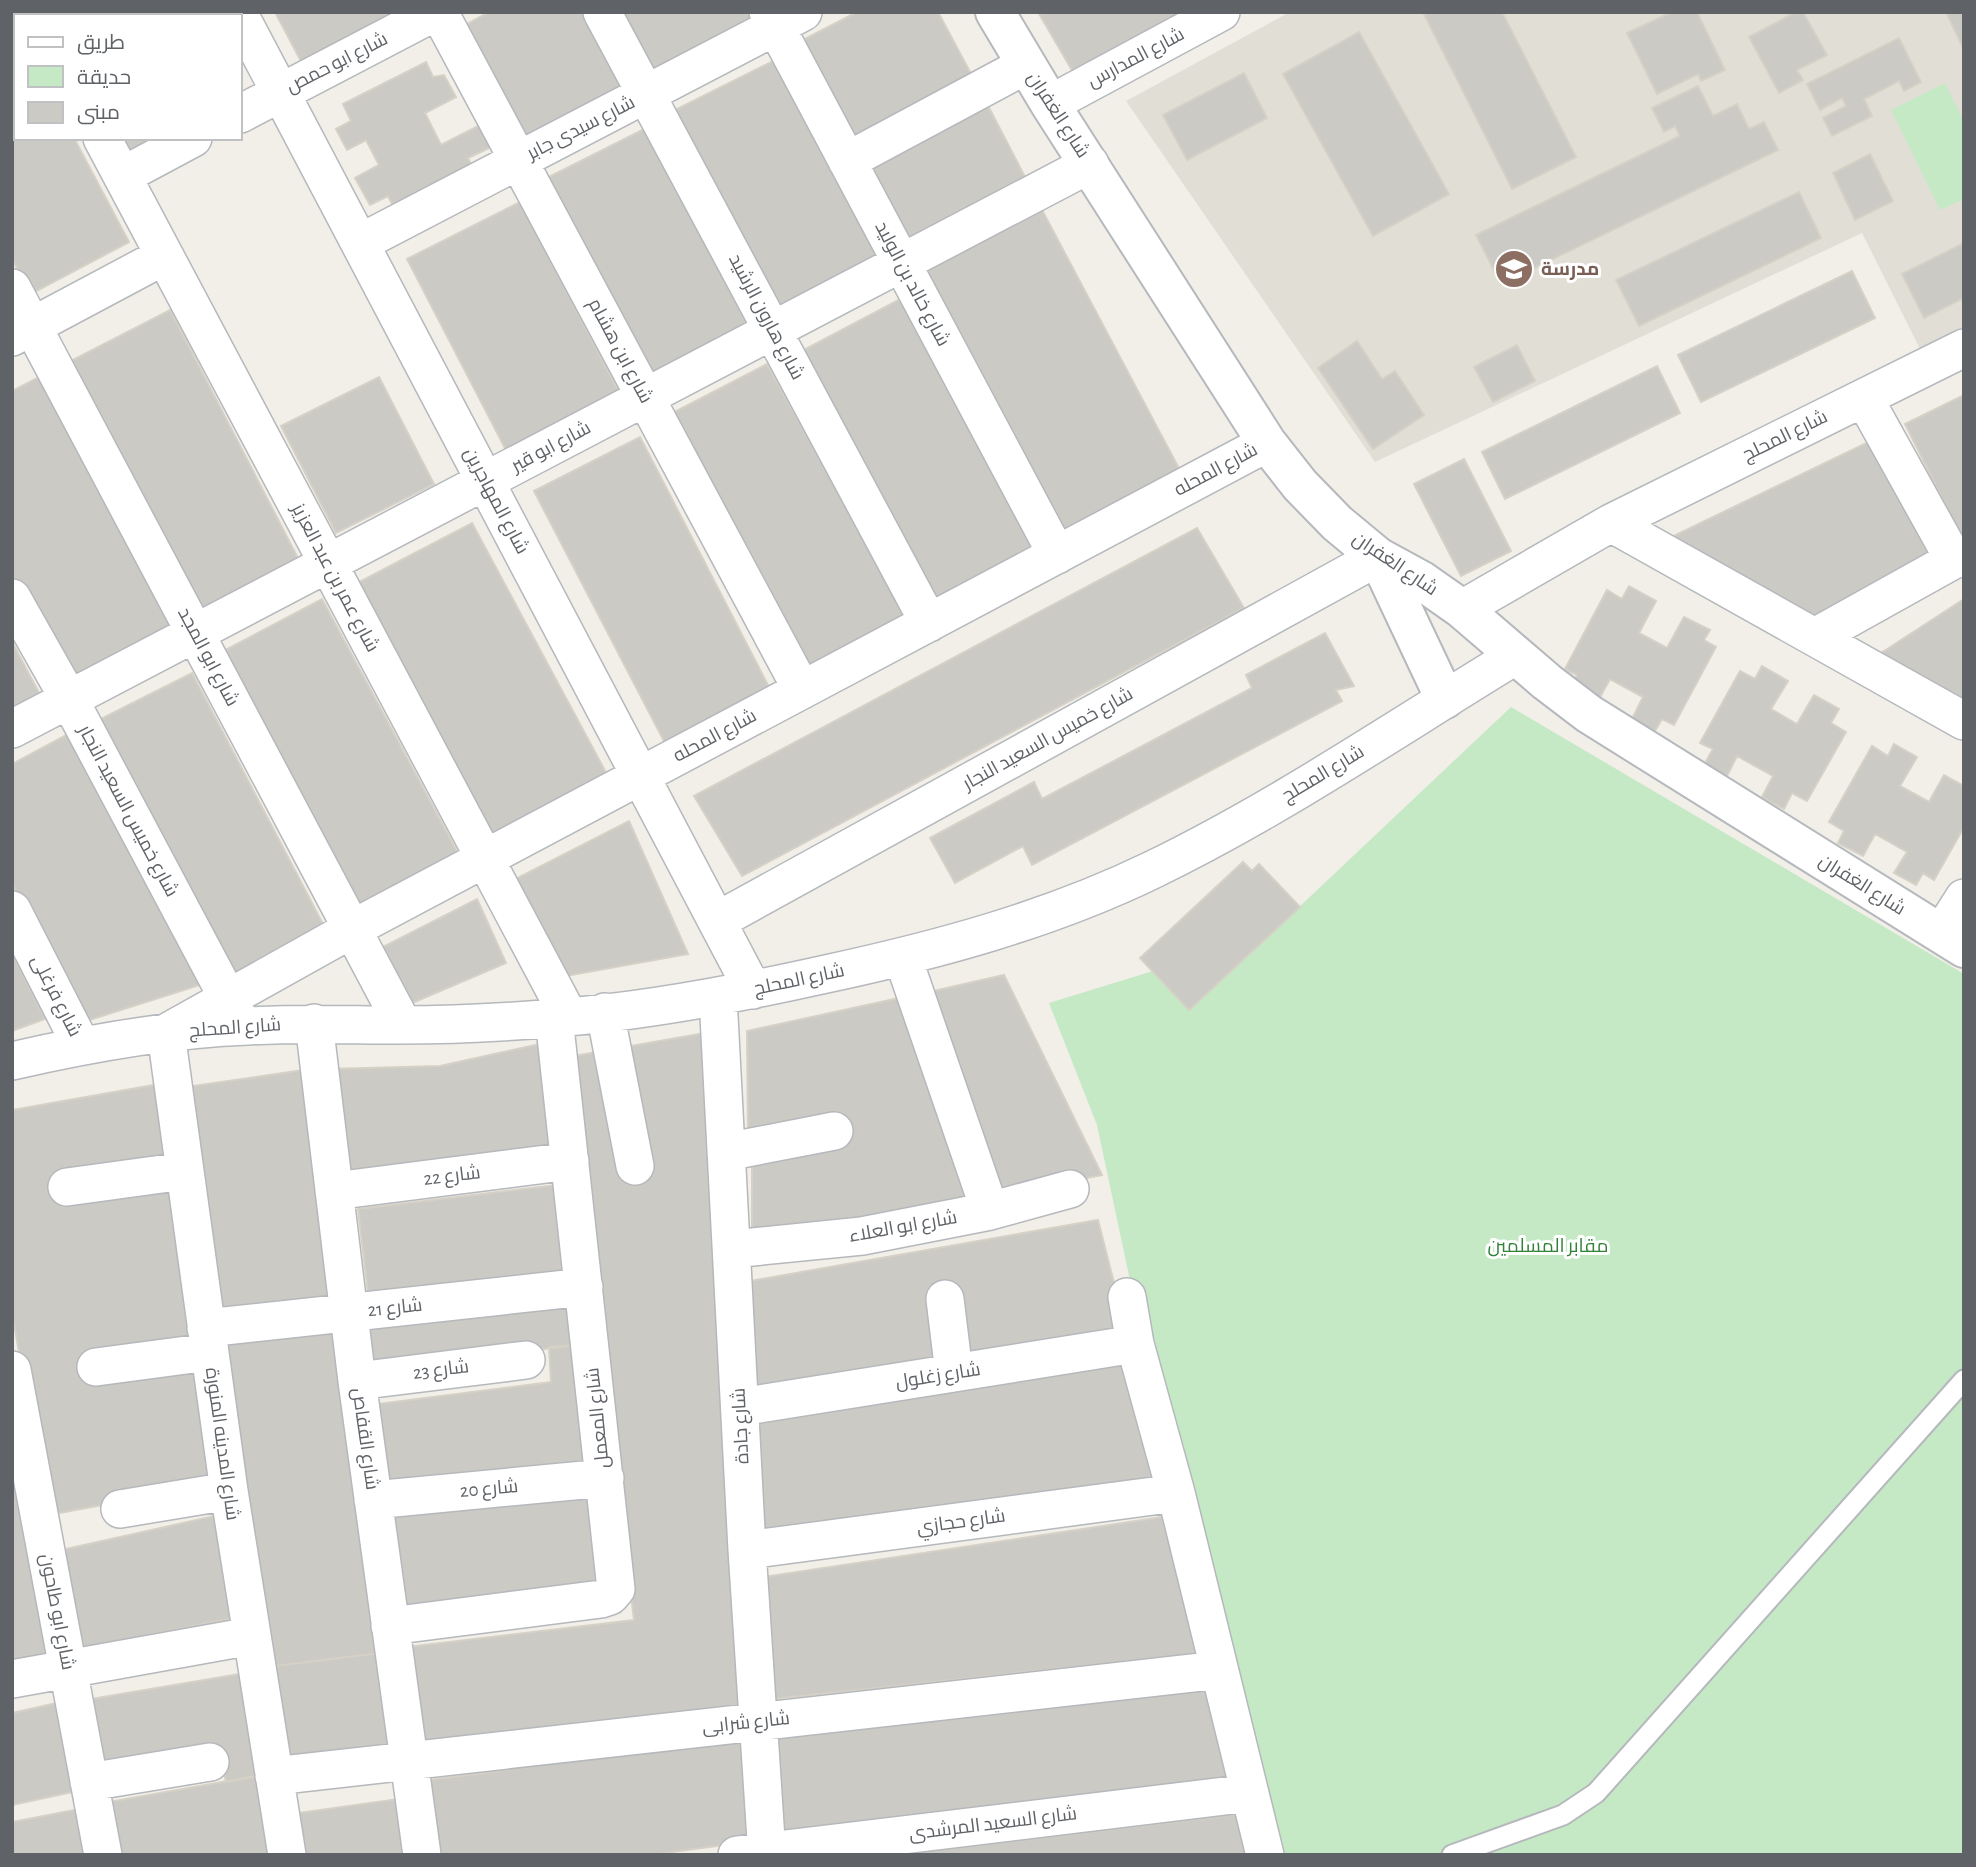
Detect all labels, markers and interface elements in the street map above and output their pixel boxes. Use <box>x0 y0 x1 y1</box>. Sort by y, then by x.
legend <box>14 14 242 140</box>
street label: شارع المدارس <box>1084 24 1189 94</box>
street label: شارع ابو حمص <box>283 28 392 99</box>
text: طريق <box>77 32 125 55</box>
text: حديقة <box>77 67 131 88</box>
street label: شارع الغفران <box>1021 68 1093 163</box>
street label: شارع سيدى جابر <box>523 92 639 166</box>
text: مبنى <box>77 102 120 125</box>
street label: شارع خالد بن الوليد <box>868 218 954 351</box>
school or university icon: مدرسة <box>1493 248 1535 290</box>
street label: شارع هارون الرشيد <box>722 251 808 384</box>
place label: مدرسة <box>1541 260 1599 280</box>
street label: شارع ابن هشام <box>582 295 656 408</box>
street label: شارع المحلج <box>1739 406 1832 467</box>
street label: شارع ابو قير <box>507 417 595 479</box>
street label: شارع المحله <box>1171 439 1262 502</box>
street label: شارع المهاجرين <box>457 444 533 559</box>
street label: شارع عمر بن عبد العزيز <box>285 499 383 657</box>
street label: شارع الغفران <box>1347 528 1441 602</box>
street label: شارع ابو المجد <box>171 604 243 711</box>
street label: شارع خميس السعيد النجار <box>958 683 1138 797</box>
street label: شارع المحله <box>670 705 761 768</box>
street label: شارع خميس السعيد النجار <box>72 721 182 901</box>
street label: شارع المحلج <box>1278 741 1369 808</box>
street label: شارع الغفران <box>1814 850 1909 922</box>
street label: شارع فرغلى <box>25 952 85 1041</box>
street label: شارع المحلج <box>752 960 847 1002</box>
street label: شارع المحلج <box>188 1014 282 1044</box>
street label: شارع 22 <box>422 1162 482 1192</box>
street label: شارع ابو العلاء <box>847 1207 959 1249</box>
park label: مقابر المسلمين <box>1488 1237 1608 1257</box>
street label: شارع 21 <box>366 1295 424 1323</box>
street label: شارع 23 <box>412 1356 471 1386</box>
street label: شارع زغلول <box>894 1359 982 1395</box>
street label: شارع المدينه المنورة <box>199 1366 243 1522</box>
street label: شارع المعمل <box>582 1366 616 1469</box>
street label: شارع القفاص <box>345 1387 383 1492</box>
street label: شارع جادة <box>729 1387 755 1465</box>
street label: شارع 20 <box>459 1476 519 1504</box>
street label: شارع حجازي <box>915 1505 1007 1542</box>
street label: شارع ابو طاحون <box>33 1552 79 1672</box>
street label: شارع شرابى <box>701 1708 791 1740</box>
street label: شارع السعيد المرشدى <box>908 1803 1079 1847</box>

